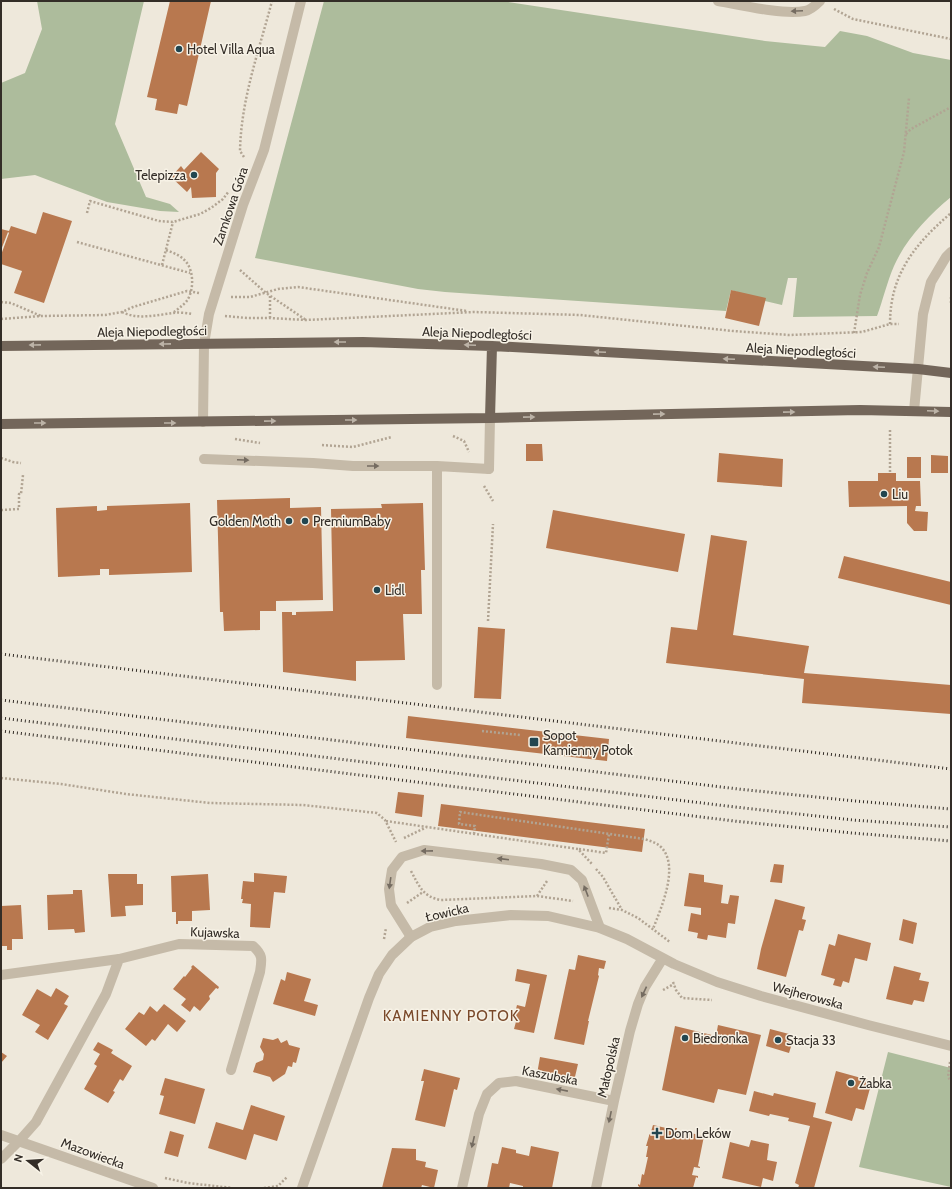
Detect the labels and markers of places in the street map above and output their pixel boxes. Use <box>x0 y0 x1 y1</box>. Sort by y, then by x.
place label: Hotel Villa Aqua <box>187 41 276 57</box>
marker: Hotel Villa Aqua <box>174 44 184 54</box>
place label: Telepizza <box>135 167 187 183</box>
marker: Telepizza <box>189 170 199 180</box>
place label: Liu <box>892 486 908 502</box>
marker: Liu <box>879 489 889 499</box>
place label: Golden Moth <box>209 513 281 529</box>
place label: PremiumBaby <box>313 513 391 529</box>
marker: Golden Moth <box>284 516 294 526</box>
marker: PremiumBaby <box>300 516 310 526</box>
place label: Lidl <box>385 582 405 598</box>
marker: Lidl <box>372 585 382 595</box>
place label: Sopot Kamienny Potok <box>543 727 633 758</box>
marker: Sopot Kamienny Potok <box>528 736 540 748</box>
place label: Biedronka <box>693 1030 748 1046</box>
place label: Stacja 33 <box>786 1032 836 1049</box>
marker: Biedronka <box>680 1033 690 1043</box>
marker: Stacja 33 <box>773 1035 783 1045</box>
place label: Żabka <box>859 1075 892 1091</box>
marker: Żabka <box>846 1078 856 1088</box>
place label: Dom Leków <box>665 1125 732 1141</box>
marker: Dom Leków <box>652 1128 662 1138</box>

